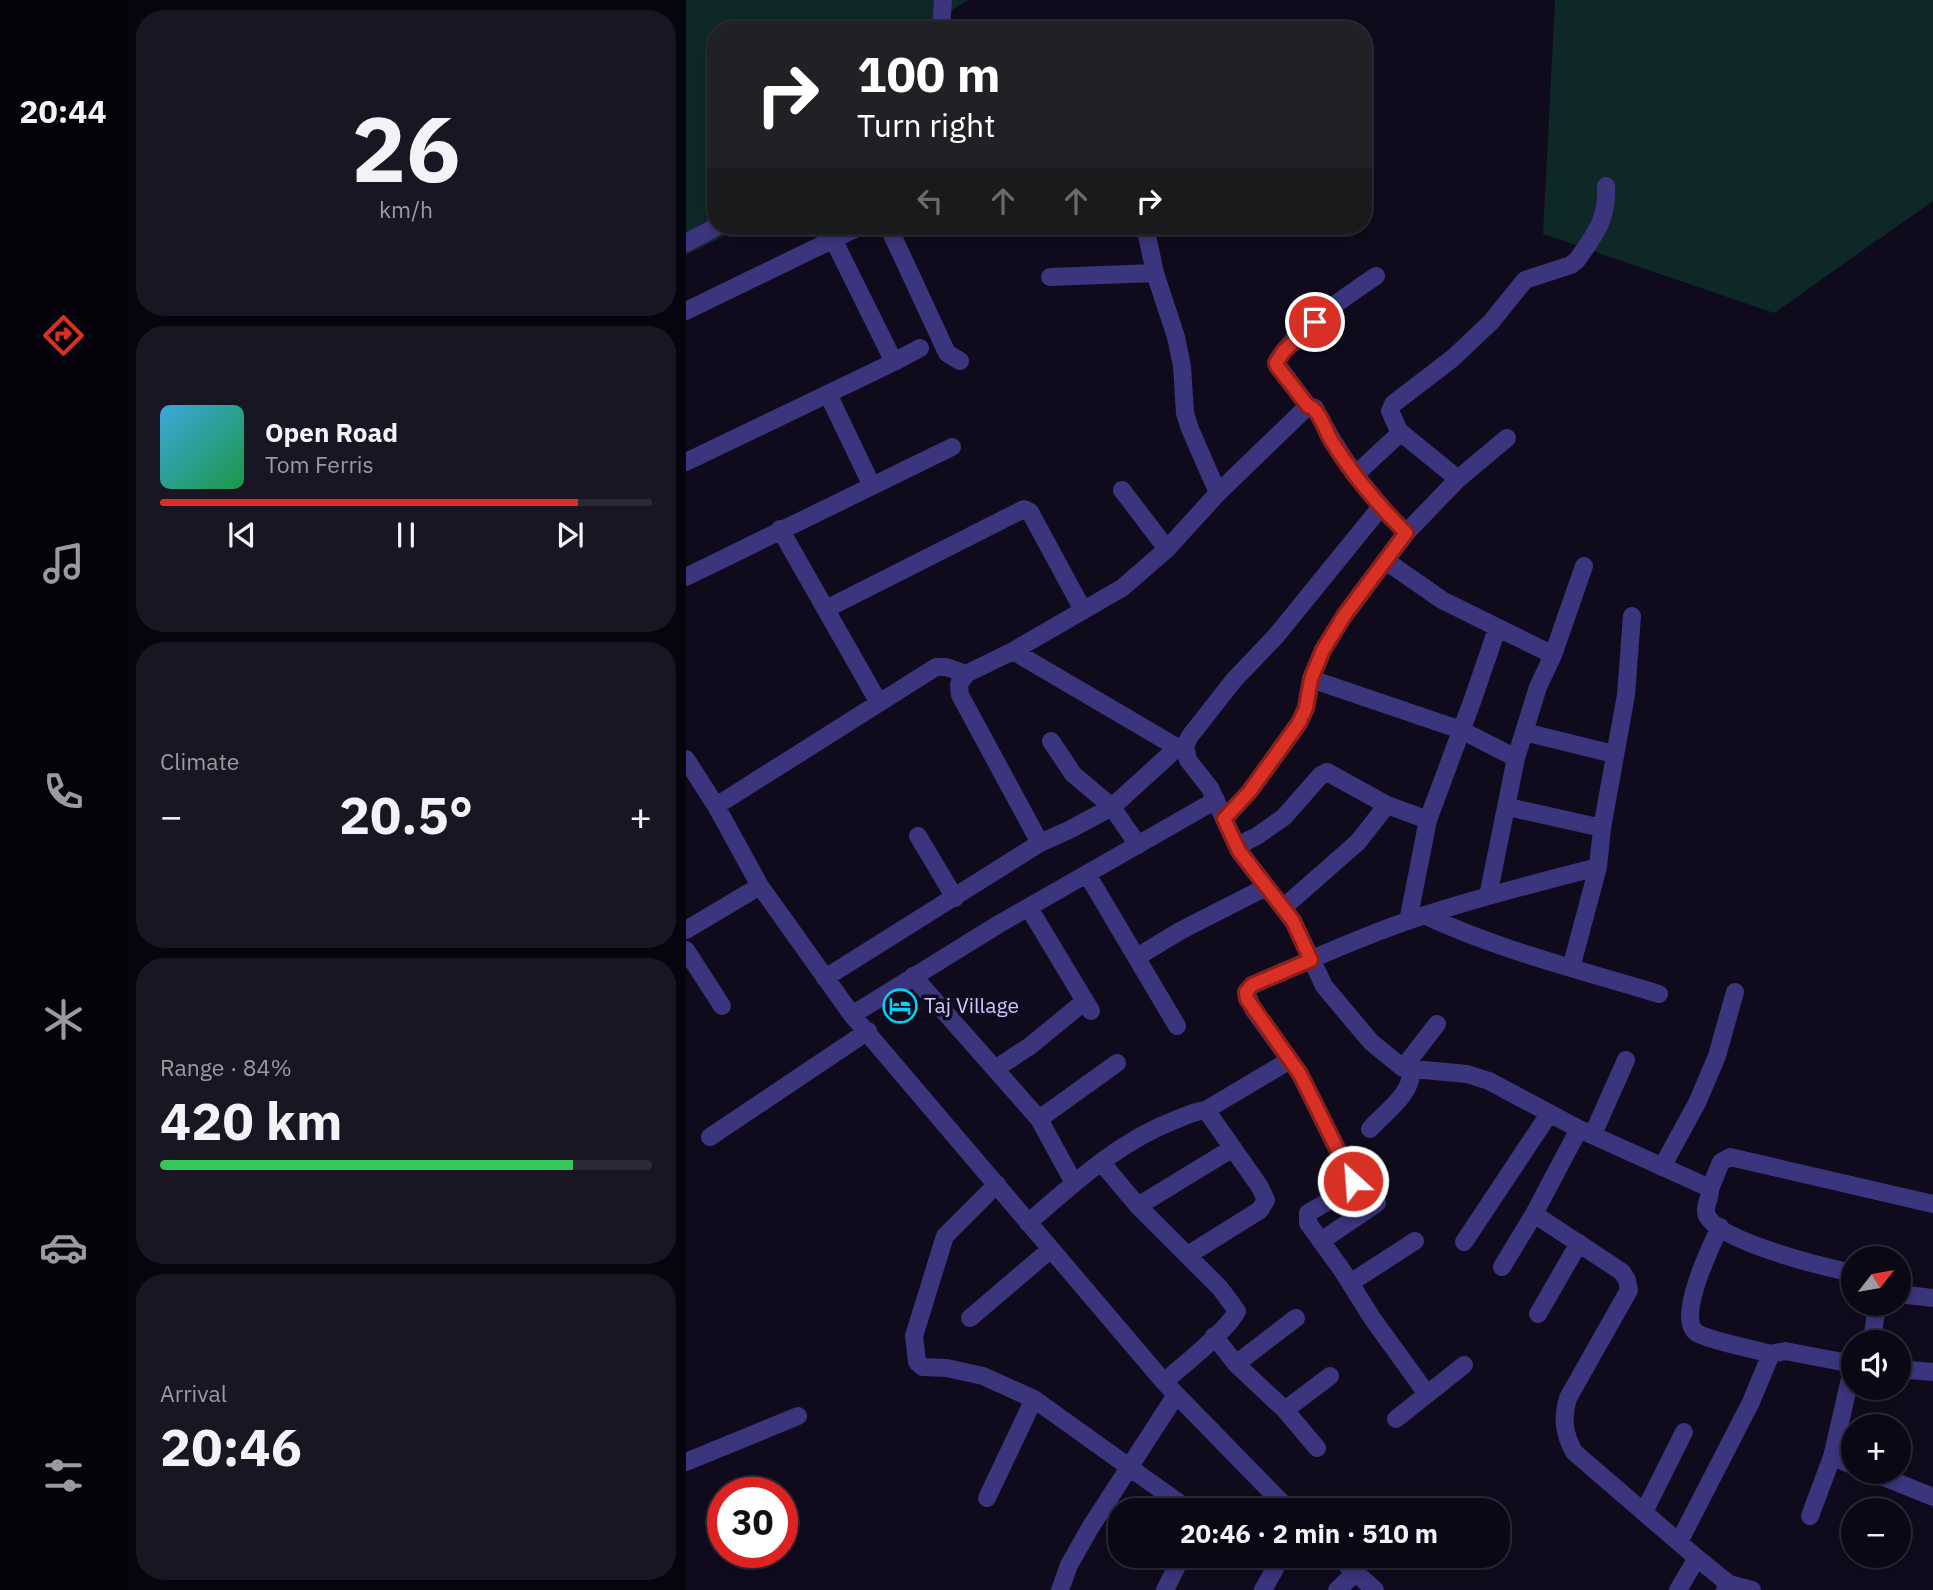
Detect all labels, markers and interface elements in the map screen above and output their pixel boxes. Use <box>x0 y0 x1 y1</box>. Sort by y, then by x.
text: 100 m <box>857 42 1001 105</box>
icon: right <box>742 49 833 140</box>
text: 26 <box>351 89 461 207</box>
text: 20:44 <box>19 90 107 132</box>
text: Turn right <box>857 104 995 146</box>
icon: left <box>911 182 949 220</box>
icon: ahead <box>984 182 1022 220</box>
icon: ahead <box>1057 182 1095 220</box>
icon: right <box>1130 182 1168 220</box>
text: km/h <box>379 194 433 224</box>
pin <box>1285 292 1345 352</box>
icon: arrive <box>1296 303 1334 341</box>
icon: directions <box>39 311 88 360</box>
text: Open Road <box>265 415 398 449</box>
text: Tom Ferris <box>265 449 374 479</box>
icon: previous <box>223 516 261 554</box>
icon: pause <box>387 516 425 554</box>
icon: next <box>551 516 589 554</box>
icon: music <box>39 539 88 588</box>
text: Climate <box>160 746 239 776</box>
icon: phone <box>39 767 88 816</box>
text: 20.5° <box>339 781 473 848</box>
text: − <box>160 791 183 840</box>
text: + <box>629 791 652 840</box>
hotel icon: Taj Village <box>881 987 919 1025</box>
place label: Taj Village <box>924 991 1019 1019</box>
icon: climate <box>39 995 88 1044</box>
text: Range · 84% <box>160 1052 292 1082</box>
text: 420 km <box>160 1087 342 1154</box>
position arrow <box>1316 1144 1390 1218</box>
icon: car <box>39 1223 88 1272</box>
north arrow <box>1841 1246 1911 1316</box>
map controls <box>1841 1246 1911 1568</box>
button: sound <box>1841 1330 1911 1400</box>
text: Arrival <box>160 1378 227 1408</box>
text: 20:46 <box>160 1413 302 1480</box>
button: + <box>1841 1414 1911 1484</box>
icon: filters <box>39 1451 88 1500</box>
speed limit sign: 30 <box>707 1477 798 1568</box>
button: − <box>1841 1498 1911 1568</box>
text: 20:46 · 2 min · 510 m <box>1180 1516 1438 1550</box>

